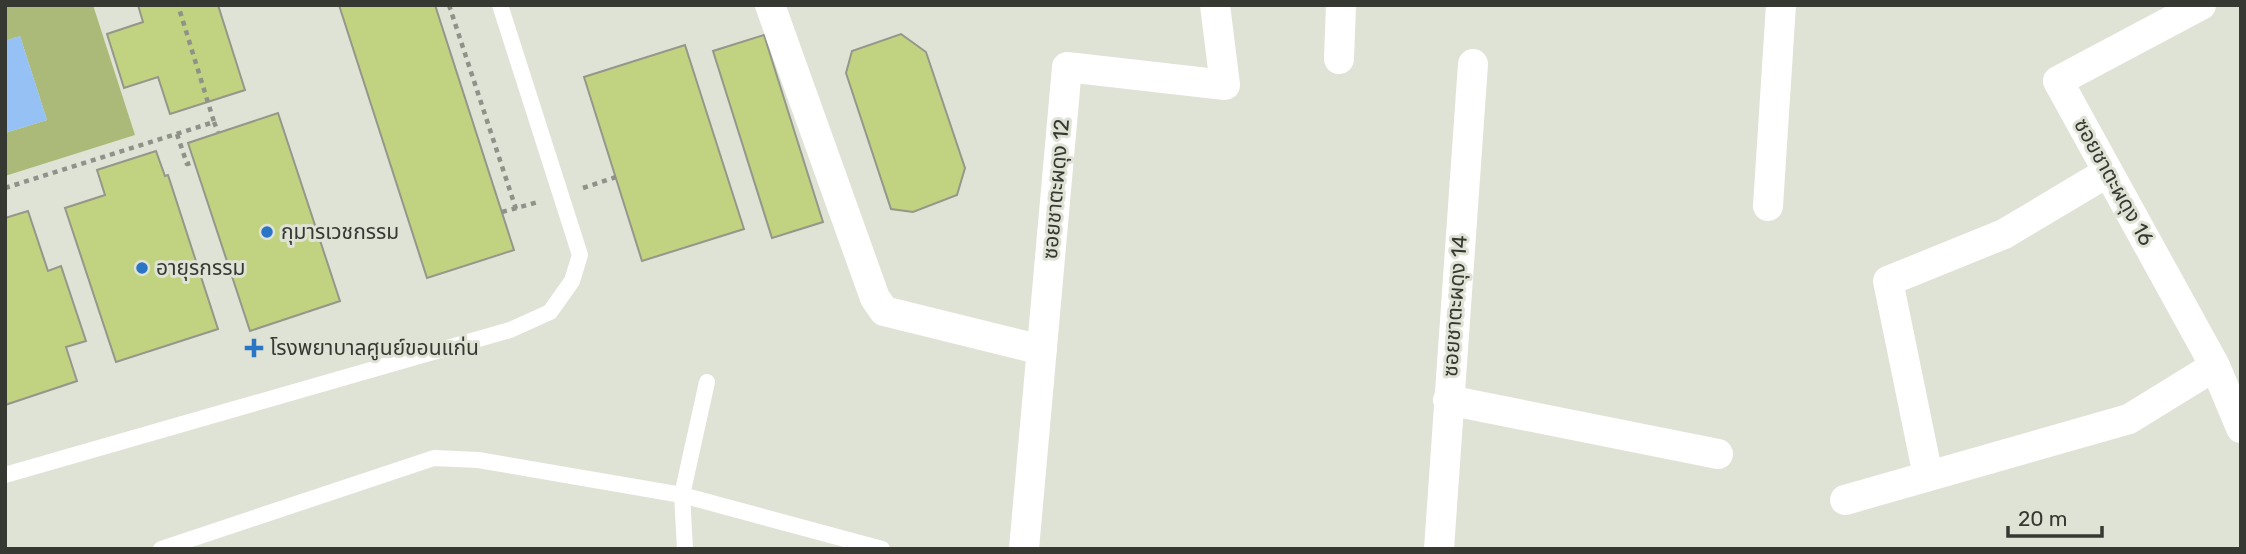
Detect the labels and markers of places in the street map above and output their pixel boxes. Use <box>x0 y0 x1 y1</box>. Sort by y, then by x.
place label: กุมารเวชกรรม <box>281 219 399 245</box>
marker: กุมารเวชกรรม <box>259 224 275 240</box>
place label: อายุรกรรม <box>156 255 245 281</box>
marker: อายุรกรรม <box>134 260 150 276</box>
place label: โรงพยาบาลศูนย์ขอนแก่น <box>270 335 479 361</box>
marker: โรงพยาบาลศูนย์ขอนแก่น <box>244 338 264 358</box>

